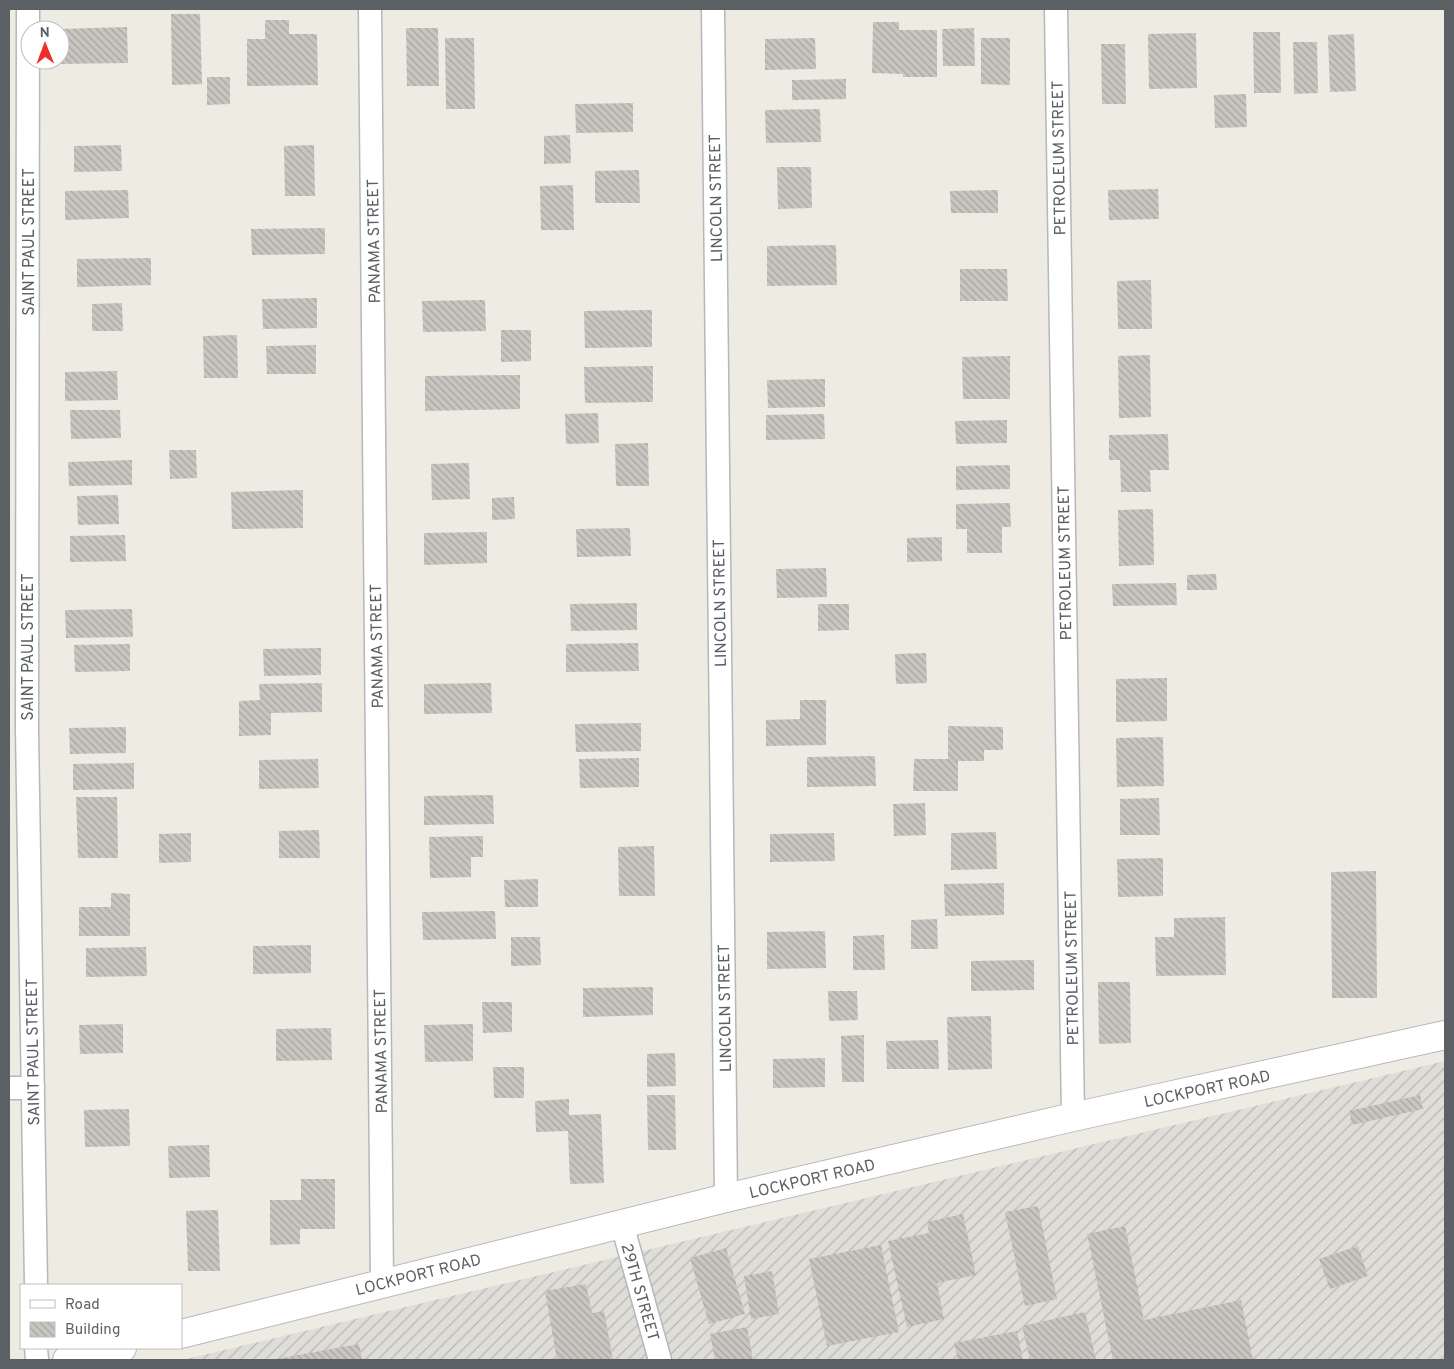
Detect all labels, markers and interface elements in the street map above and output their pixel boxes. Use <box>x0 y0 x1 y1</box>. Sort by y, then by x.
north arrow <box>20 20 70 70</box>
text: N <box>40 25 50 42</box>
street label: PETROLEUM STREET <box>1049 80 1071 236</box>
street label: LINCOLN STREET <box>706 134 728 262</box>
street label: SAINT PAUL STREET <box>20 168 40 316</box>
street label: PANAMA STREET <box>364 178 386 303</box>
street label: PETROLEUM STREET <box>1055 485 1077 641</box>
street label: LINCOLN STREET <box>710 539 732 667</box>
street label: SAINT PAUL STREET <box>19 573 39 721</box>
street label: PANAMA STREET <box>367 583 389 708</box>
street label: PETROLEUM STREET <box>1062 890 1084 1046</box>
street label: LINCOLN STREET <box>715 944 737 1072</box>
street label: SAINT PAUL STREET <box>23 978 45 1126</box>
street label: PANAMA STREET <box>371 988 393 1113</box>
street label: LOCKPORT ROAD <box>1142 1067 1273 1113</box>
street label: LOCKPORT ROAD <box>747 1156 877 1204</box>
street label: 29TH STREET <box>616 1241 663 1344</box>
street label: LOCKPORT ROAD <box>354 1251 483 1301</box>
legend <box>20 1284 182 1349</box>
text: Road <box>65 1296 100 1315</box>
text: Building <box>65 1321 120 1340</box>

